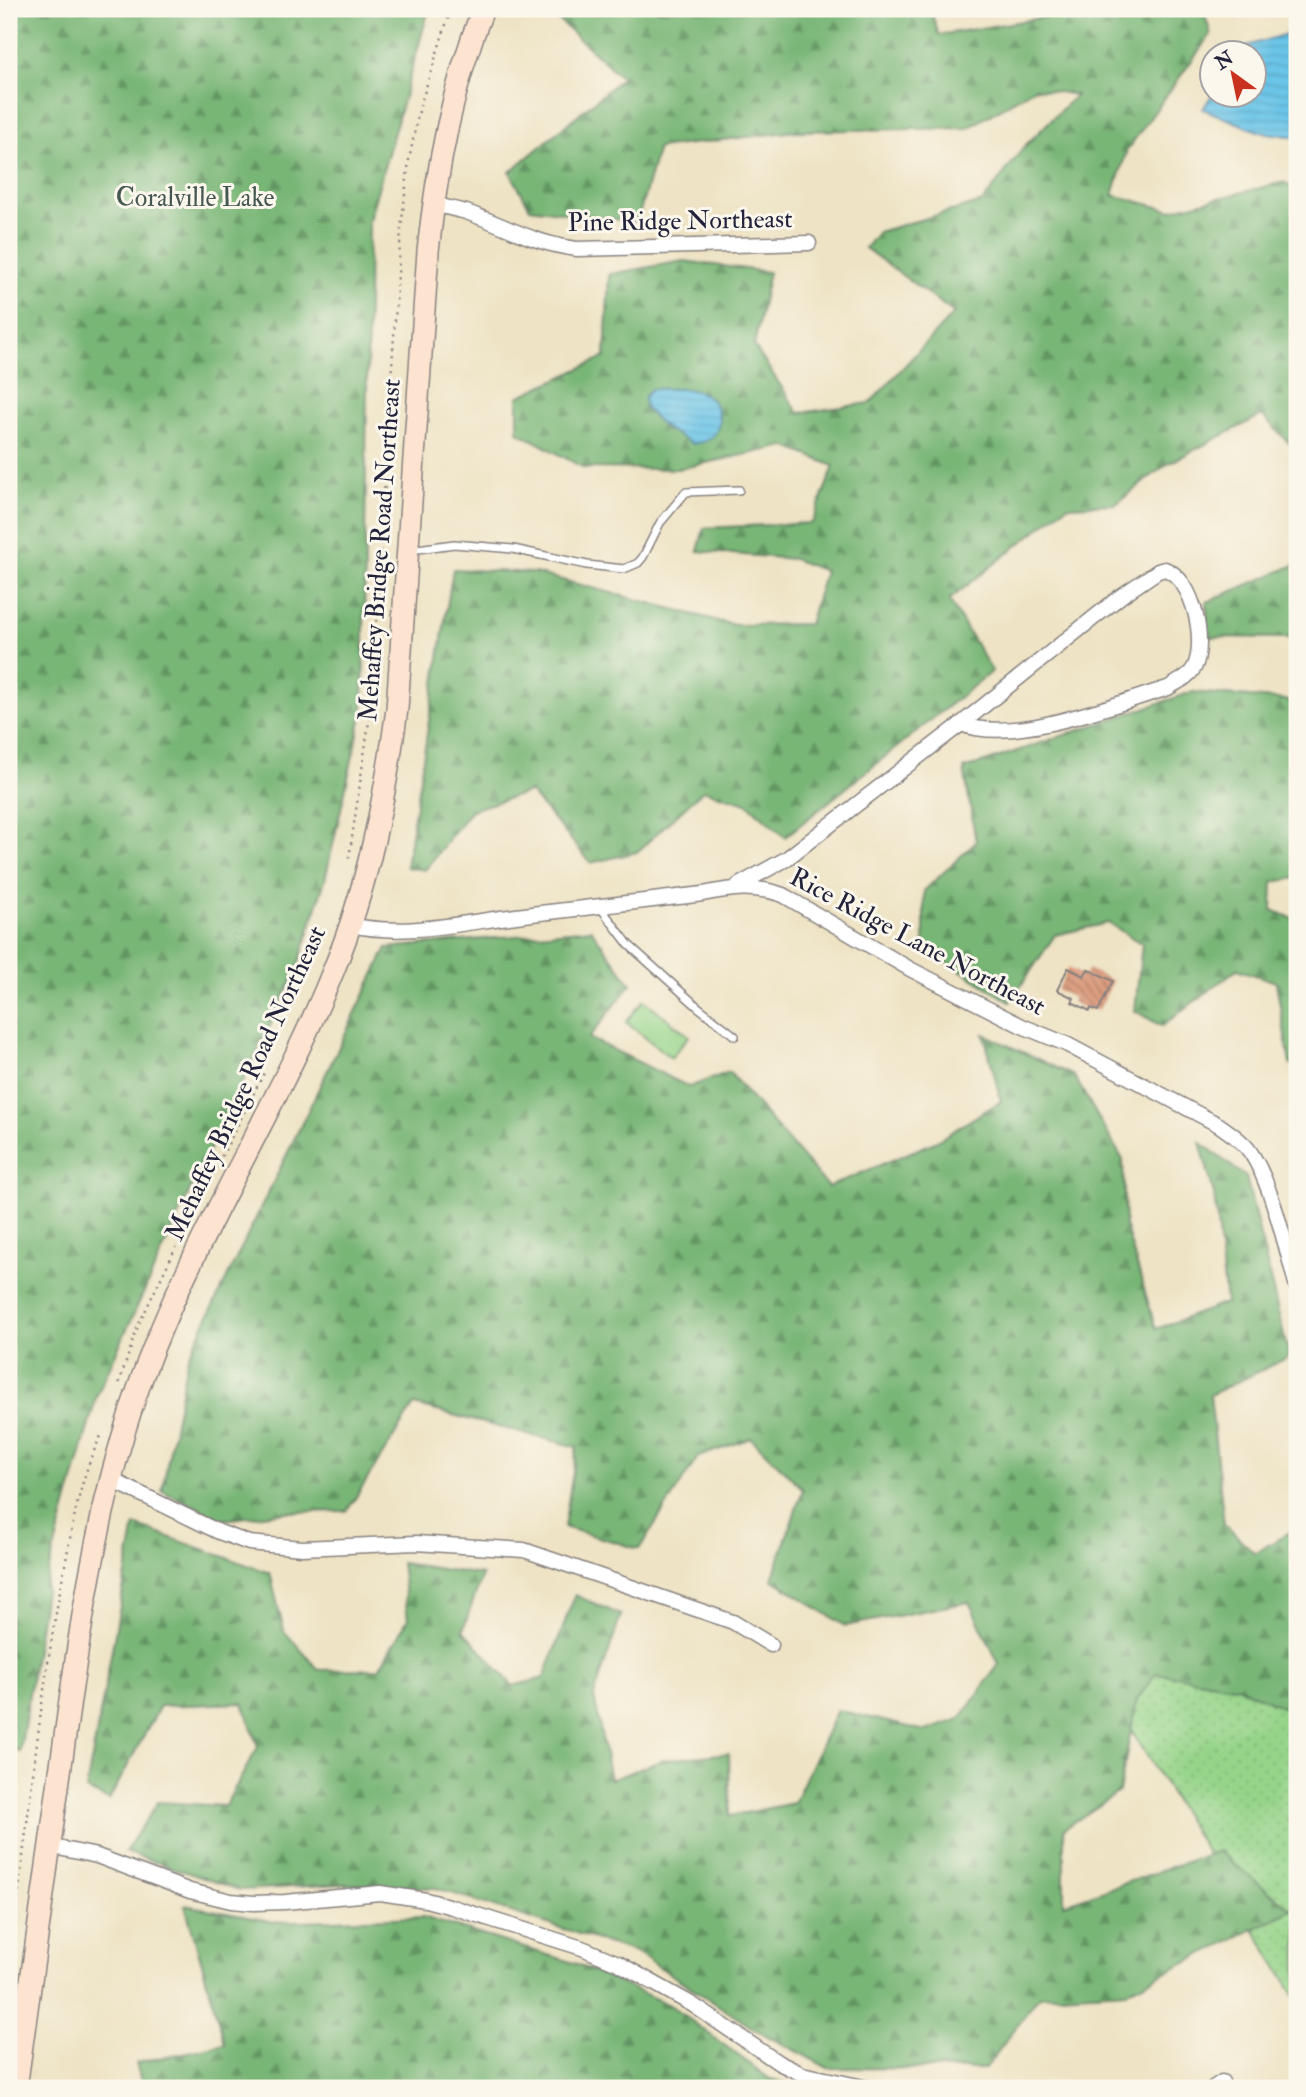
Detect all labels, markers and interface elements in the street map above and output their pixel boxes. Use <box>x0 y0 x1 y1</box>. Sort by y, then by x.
north arrow <box>1198 38 1268 108</box>
text: N <box>1210 45 1239 76</box>
park label: Coralville Lake <box>116 182 274 214</box>
street label: Pine Ridge Northeast <box>567 203 793 239</box>
street label: Mehaffey Bridge Road Northeast <box>352 378 408 723</box>
street label: Rice Ridge Lane Northeast <box>784 861 1051 1023</box>
street label: Mehaffey Bridge Road Northeast <box>159 921 333 1246</box>

